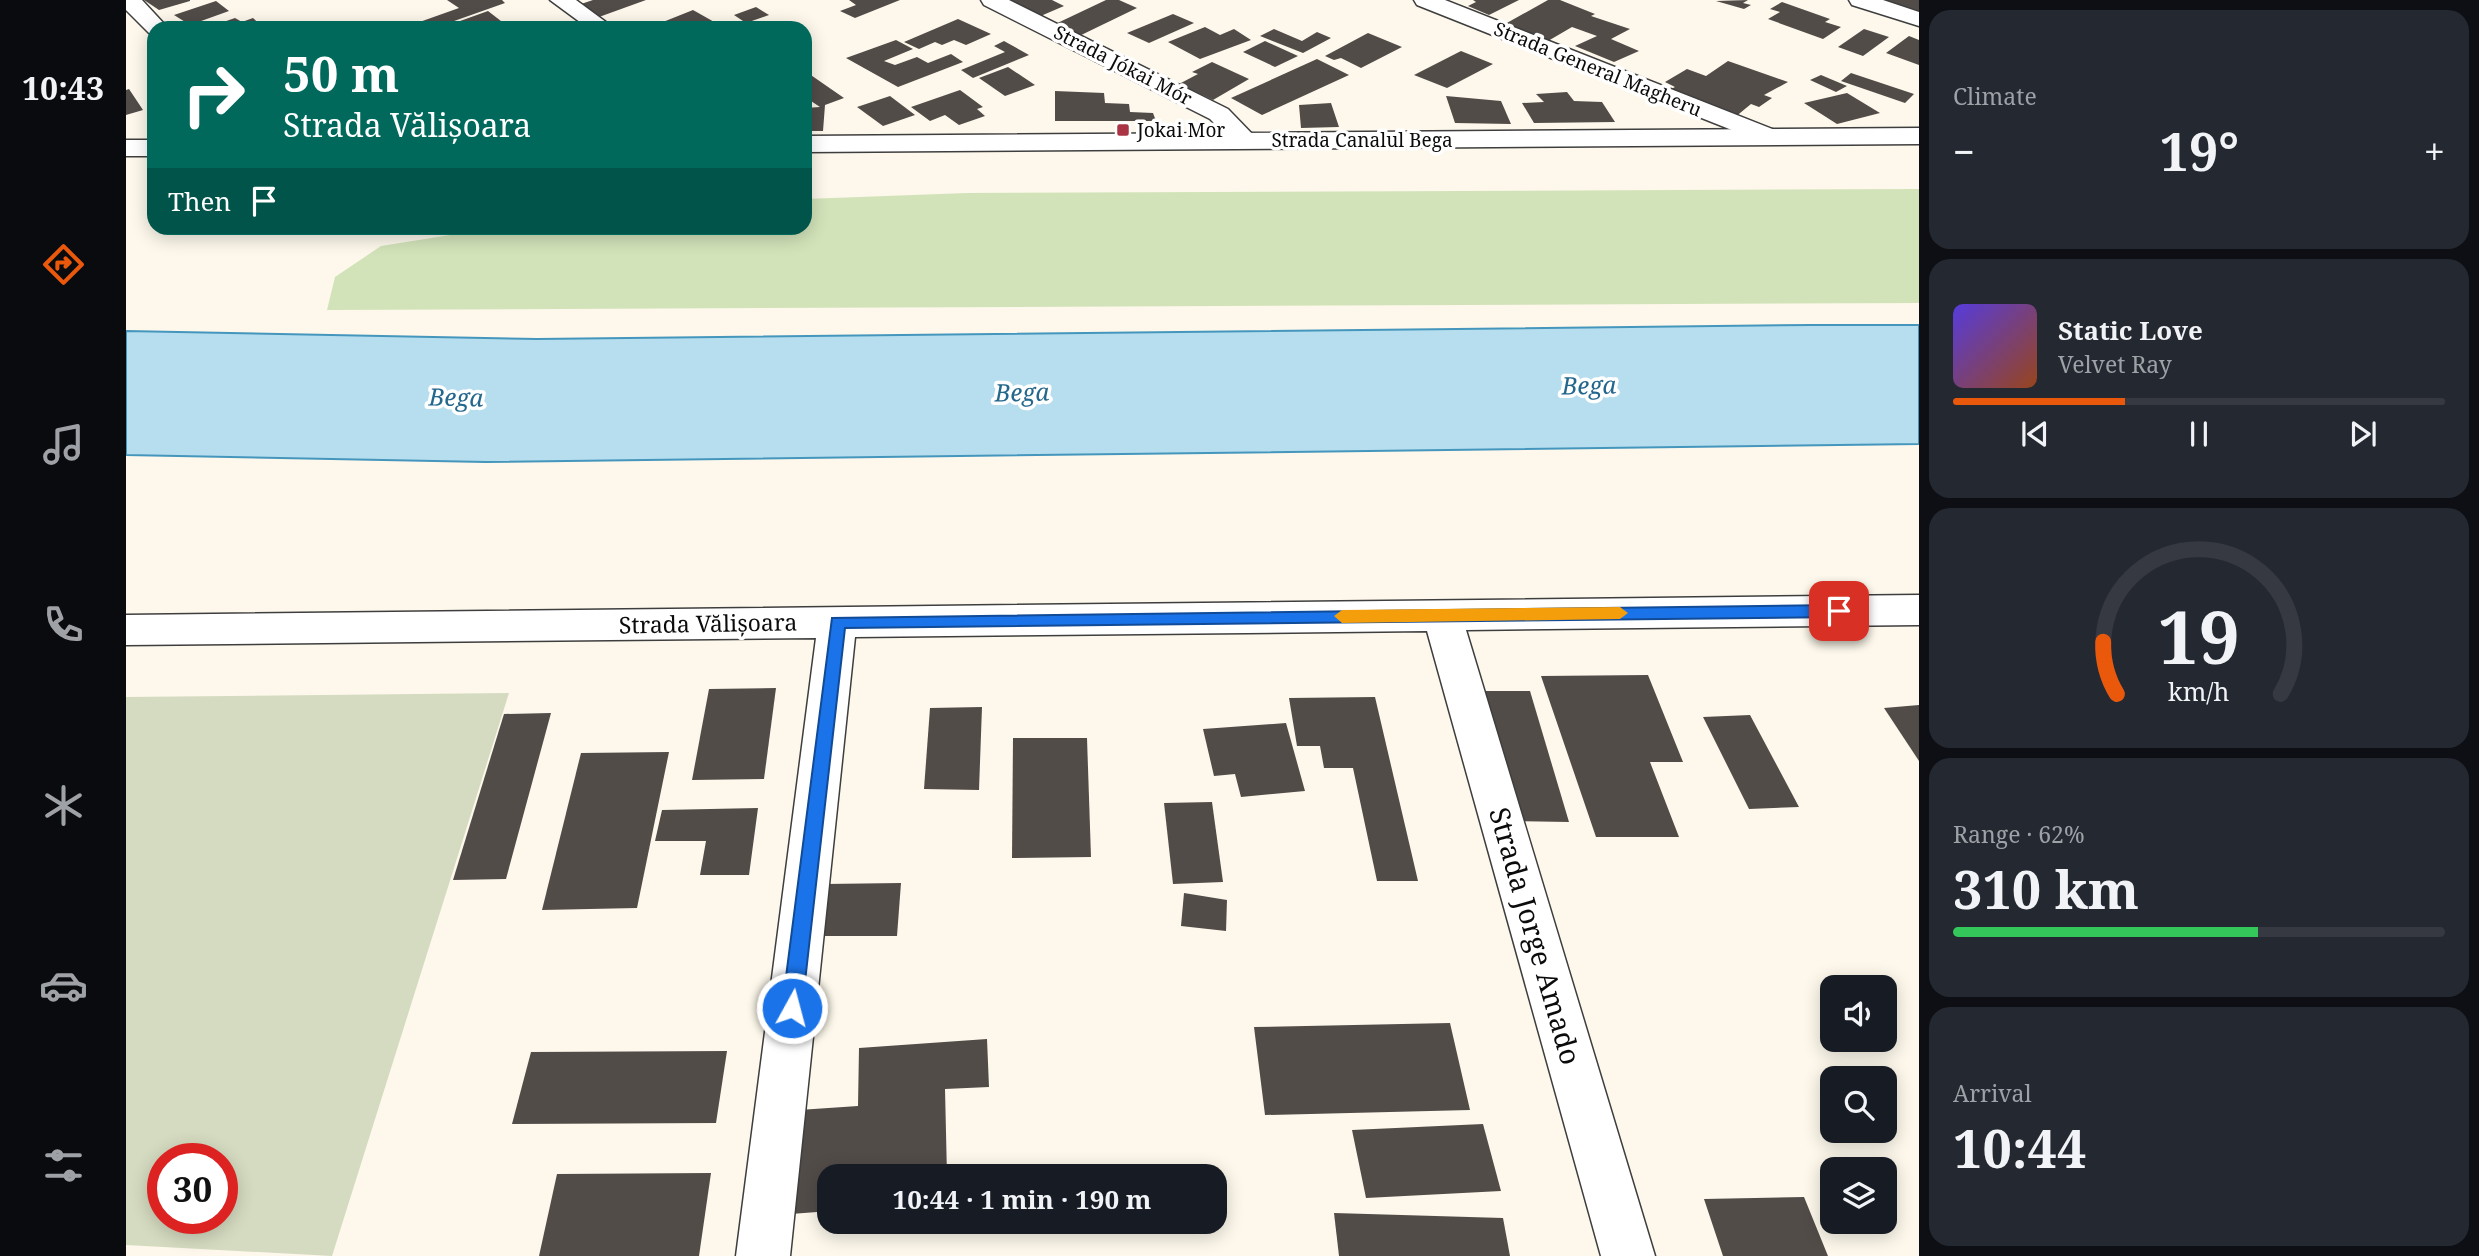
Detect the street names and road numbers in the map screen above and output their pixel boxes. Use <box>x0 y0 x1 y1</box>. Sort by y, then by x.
street label: Strada General Magheru <box>1490 15 1706 123</box>
street label: Strada Jókai Mór <box>1049 19 1197 111</box>
street label: Strada Canalul Bega <box>1271 127 1453 153</box>
street label: Strada Vălișoara <box>618 605 797 641</box>
street label: Strada Jorge Amado <box>1481 803 1591 1069</box>

